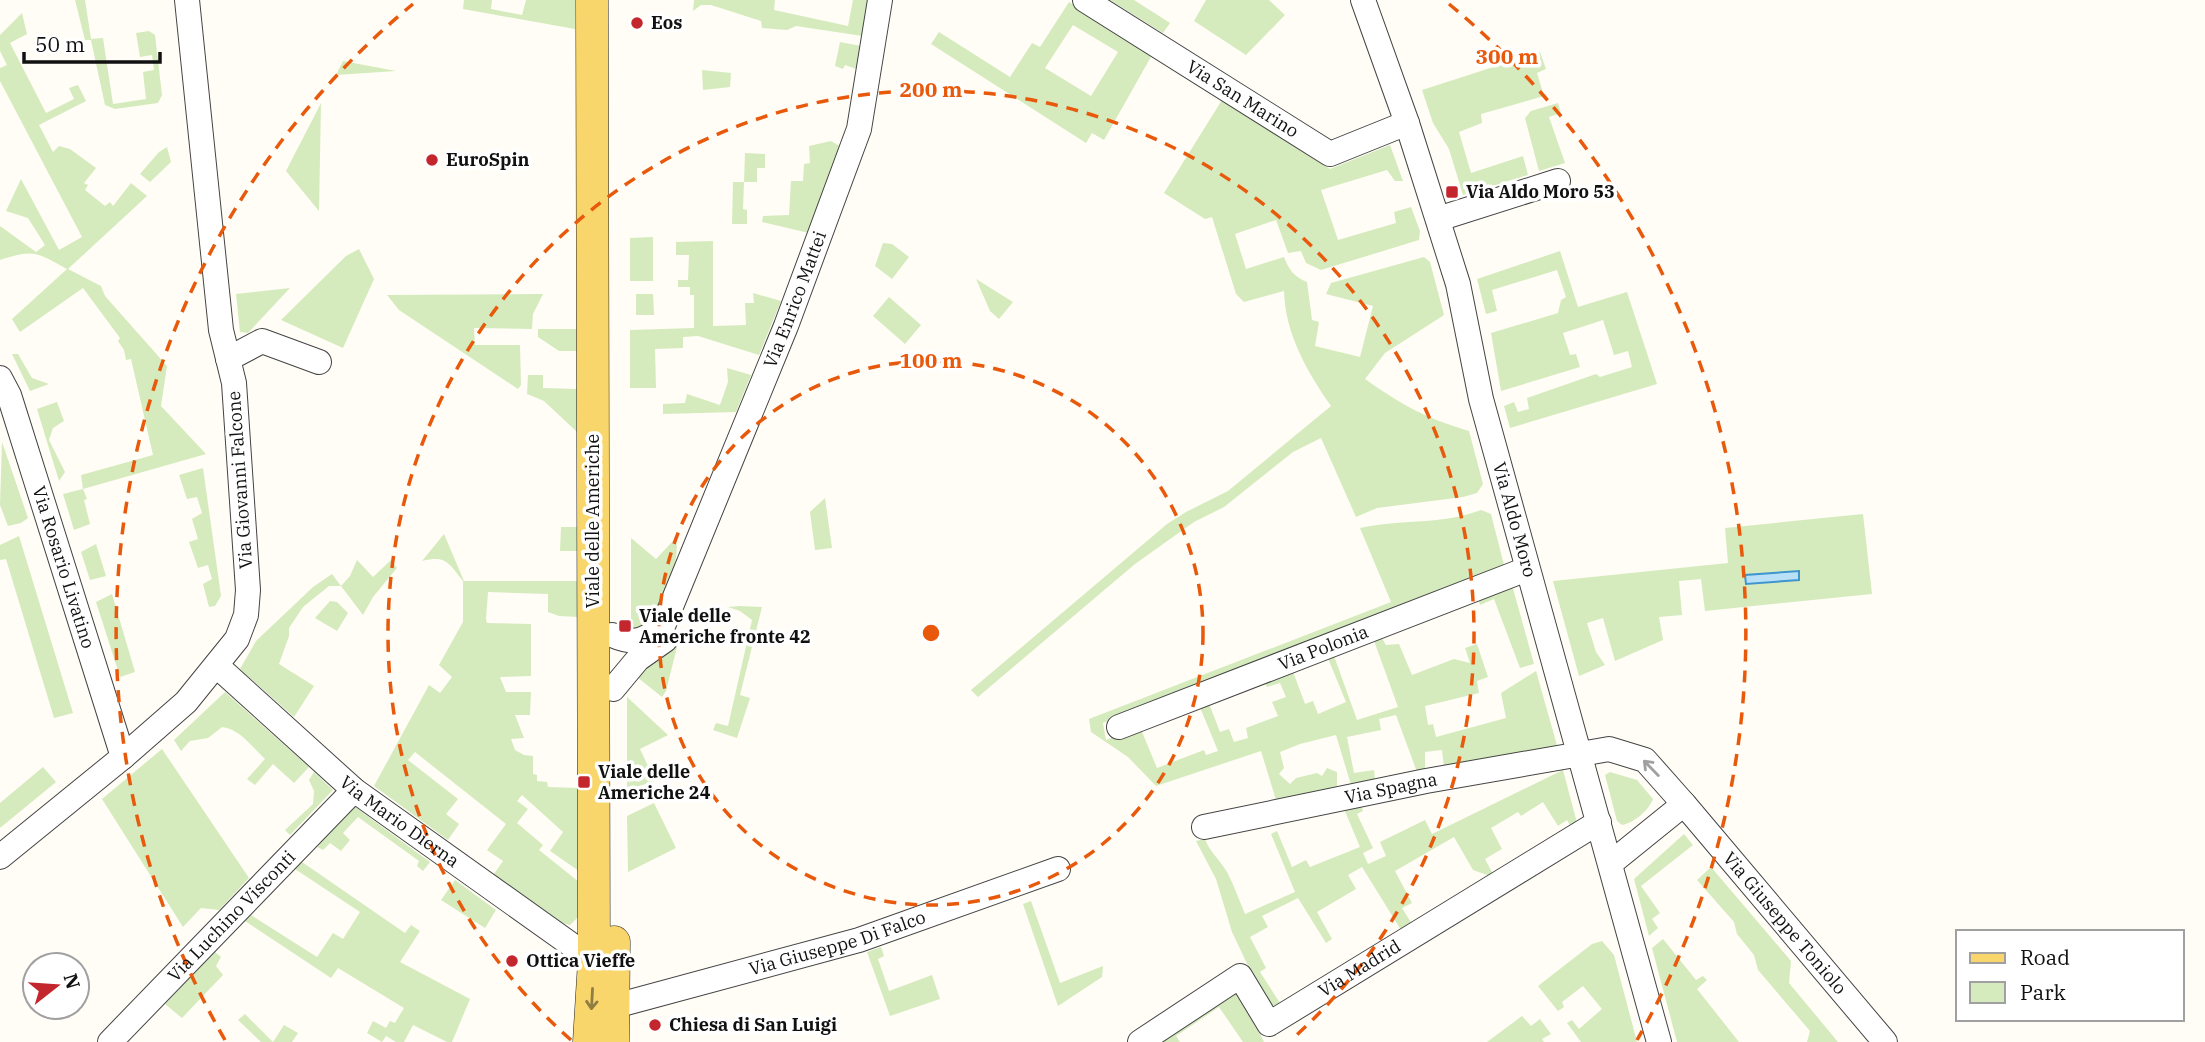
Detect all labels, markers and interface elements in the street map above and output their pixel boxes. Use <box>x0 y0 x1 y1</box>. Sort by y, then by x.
place label: Eos <box>651 11 682 34</box>
marker: Eos <box>629 15 645 31</box>
scale bar <box>24 21 161 65</box>
text: 50 m <box>35 30 85 58</box>
text: 300 m <box>1475 42 1539 70</box>
street label: Via San Marino <box>1182 55 1303 142</box>
text: 200 m <box>899 75 963 103</box>
place label: EuroSpin <box>446 148 529 171</box>
marker: EuroSpin <box>424 152 440 168</box>
place label: Via Aldo Moro 53 <box>1466 180 1615 203</box>
marker: Via Aldo Moro 53 <box>1444 184 1460 200</box>
street label: Via Enrico Mattei <box>758 227 831 371</box>
text: 100 m <box>899 346 963 374</box>
street label: Via Giovanni Falcone <box>222 390 257 570</box>
street label: Viale delle Americhe <box>581 434 604 608</box>
street label: Via Aldo Moro <box>1488 460 1542 580</box>
street label: Via Rosario Livatino <box>27 483 100 651</box>
place label: Viale delle Americhe fronte 42 <box>639 604 811 648</box>
marker: Viale delle Americhe fronte 42 <box>617 618 633 634</box>
street label: Via Polonia <box>1275 620 1372 675</box>
centre of rings <box>919 621 943 645</box>
place label: Viale delle Americhe 24 <box>598 760 711 804</box>
one-way arrow <box>1643 760 1660 777</box>
street label: Via Spagna <box>1343 767 1439 809</box>
street label: Via Mario Dierna <box>335 770 464 872</box>
marker: Viale delle Americhe 24 <box>576 774 592 790</box>
street label: Via Luchino Visconti <box>163 845 300 986</box>
street label: Via Giuseppe Toniolo <box>1718 847 1852 999</box>
street label: Via Giuseppe Di Falco <box>746 905 929 980</box>
legend <box>1956 930 2184 1021</box>
street label: Via Madrid <box>1314 934 1405 1002</box>
text: Road <box>2020 943 2070 971</box>
place label: Ottica Vieffe <box>526 949 635 972</box>
north arrow <box>21 951 91 1021</box>
marker: Ottica Vieffe <box>504 953 520 969</box>
text: N <box>59 970 86 992</box>
text: Park <box>2020 978 2067 1006</box>
one-way arrow <box>585 987 598 1010</box>
place label: Chiesa di San Luigi <box>669 1013 837 1036</box>
marker: Chiesa di San Luigi <box>647 1017 663 1033</box>

